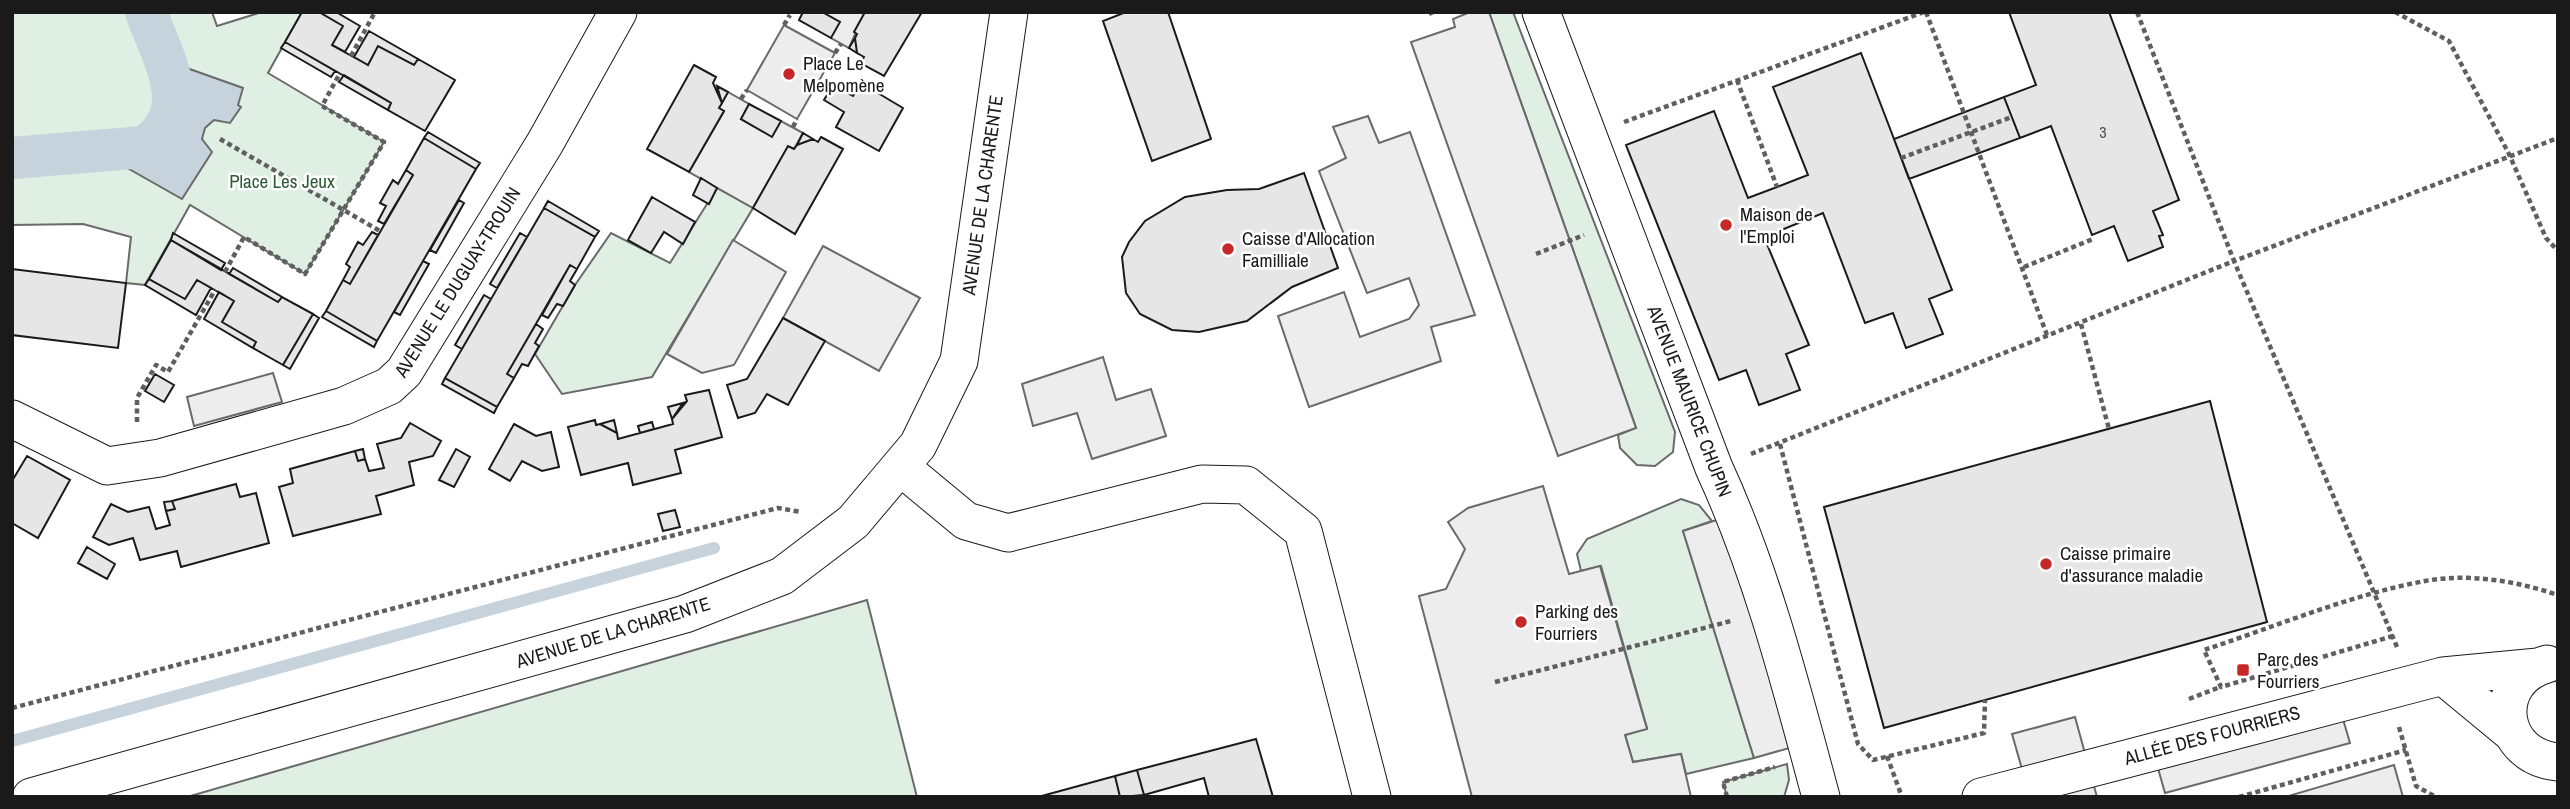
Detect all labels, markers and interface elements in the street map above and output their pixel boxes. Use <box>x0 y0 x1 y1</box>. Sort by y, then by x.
place label: Place Le Melpomène <box>803 50 884 98</box>
marker: Place Le Melpomène <box>781 66 797 82</box>
street label: AVENUE DE LA CHARENTE <box>955 93 1009 298</box>
house number: 3 <box>2099 121 2107 143</box>
park label: Place Les Jeux <box>229 168 335 194</box>
street label: AVENUE LE DUGUAY-TROUIN <box>387 182 526 383</box>
place label: Maison de l'Emploi <box>1740 201 1813 249</box>
marker: Maison de l'Emploi <box>1718 217 1734 233</box>
place label: Caisse d'Allocation Familliale <box>1242 225 1375 273</box>
marker: Caisse d'Allocation Familliale <box>1220 241 1236 257</box>
street label: AVENUE MAURICE CHUPIN <box>1641 301 1739 500</box>
place label: Caisse primaire d'assurance maladie <box>2060 540 2203 588</box>
marker: Caisse primaire d'assurance maladie <box>2038 556 2054 572</box>
street label: AVENUE DE LA CHARENTE <box>512 590 713 674</box>
place label: Parking des Fourriers <box>1535 598 1618 646</box>
marker: Parking des Fourriers <box>1513 614 1529 630</box>
place label: Parc des Fourriers <box>2257 646 2320 694</box>
marker: Parc des Fourriers <box>2235 662 2251 678</box>
street label: ALLÉE DES FOURRIERS <box>2120 699 2303 771</box>

